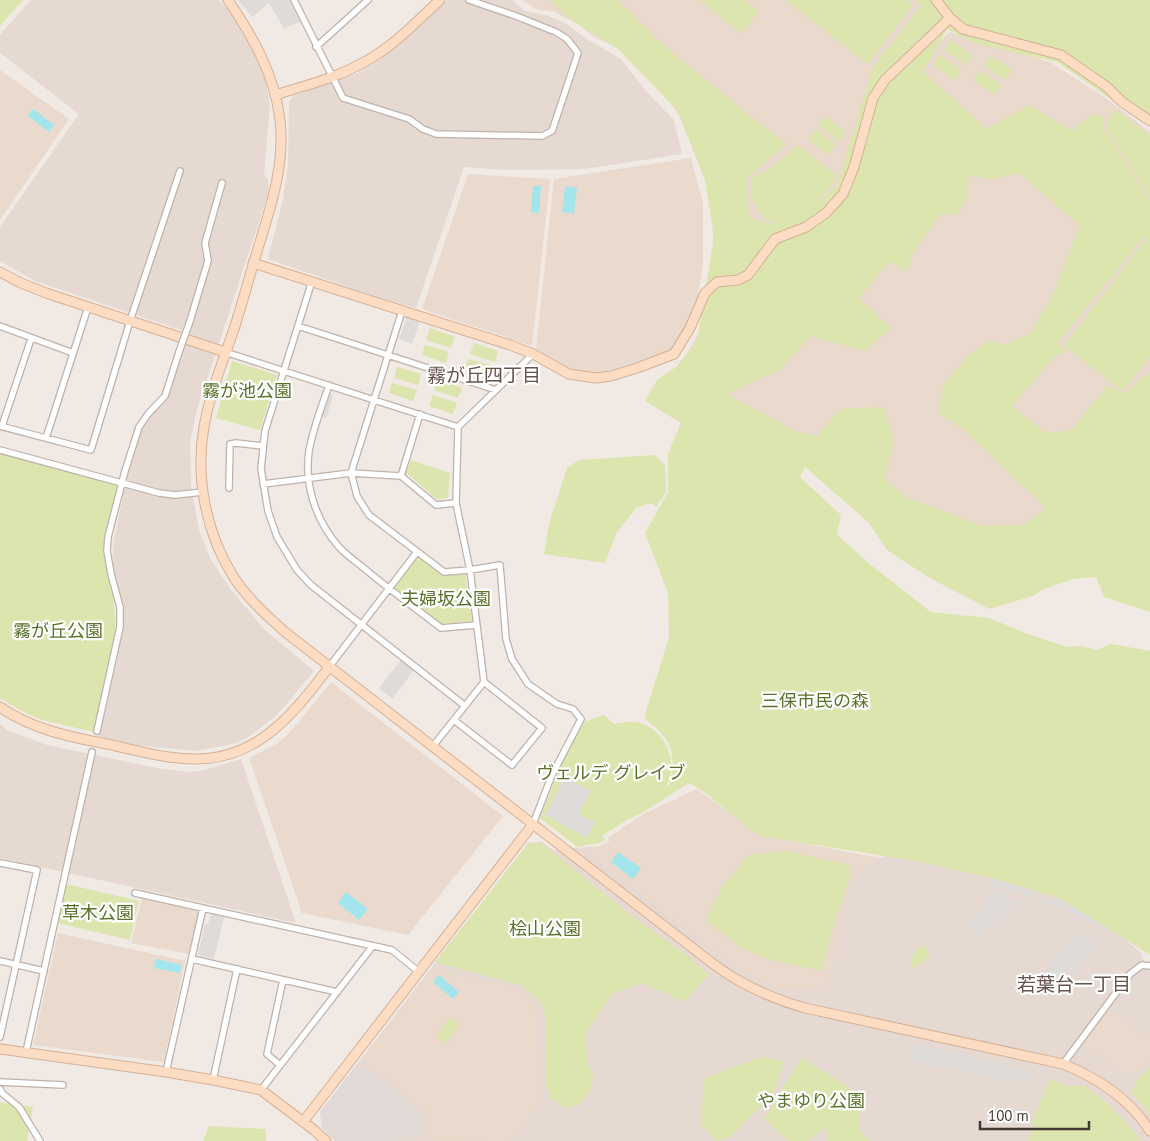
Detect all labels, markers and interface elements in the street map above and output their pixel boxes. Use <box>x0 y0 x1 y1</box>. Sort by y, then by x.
district label: 霧が丘四丁目 <box>427 363 541 387</box>
park label: 霧が池公園 <box>202 379 292 402</box>
park label: 夫婦坂公園 <box>401 587 491 610</box>
park label: 霧が丘公園 <box>13 619 103 642</box>
park label: 三保市民の森 <box>761 689 869 712</box>
park label: ヴェルデ グレイブ <box>537 761 685 784</box>
park label: 草木公園 <box>62 901 134 924</box>
park label: 桧山公園 <box>509 917 581 940</box>
district label: 若葉台一丁目 <box>1017 972 1131 996</box>
park label: やまゆり公園 <box>757 1089 865 1112</box>
scale bar <box>980 1098 1089 1130</box>
text: 100 m <box>988 1106 1029 1125</box>

